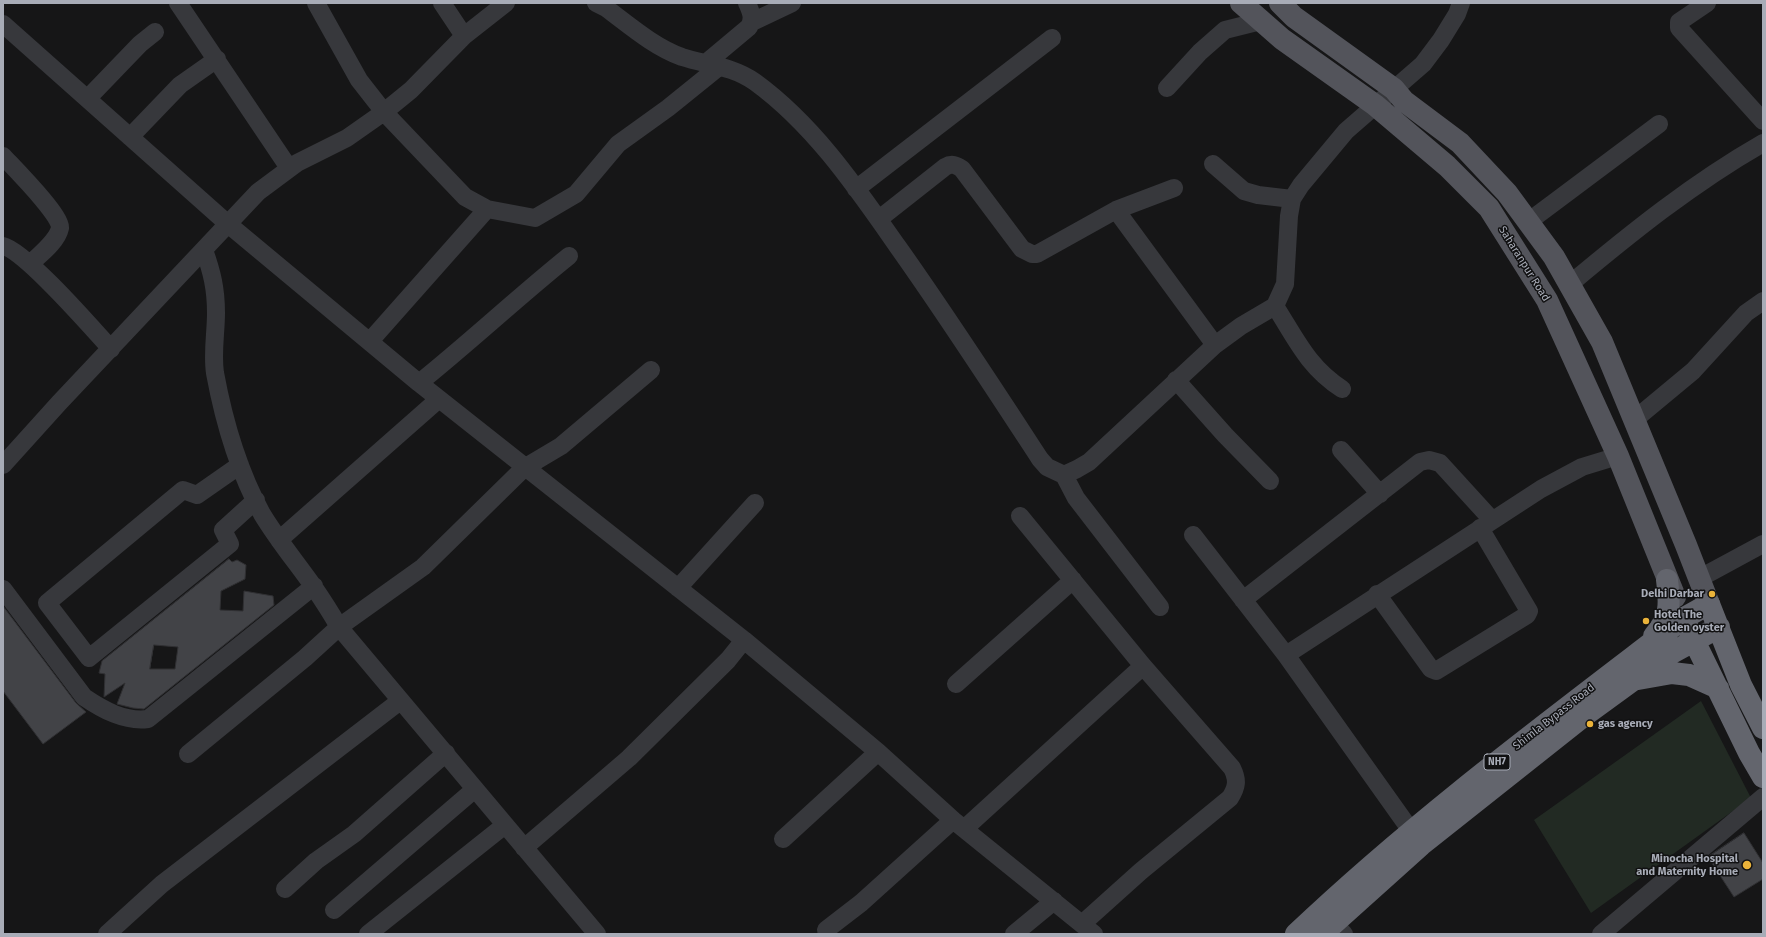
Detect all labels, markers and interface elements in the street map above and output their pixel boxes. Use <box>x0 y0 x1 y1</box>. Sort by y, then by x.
street label: Saharanpur Road <box>1496 224 1552 304</box>
place label: Delhi Darbar <box>1641 587 1704 601</box>
marker: Delhi Darbar <box>1707 589 1717 599</box>
place label: Hotel The Golden oyster <box>1654 608 1724 634</box>
marker: Hotel The Golden oyster <box>1641 616 1651 626</box>
street label: Shimla Bypass Road <box>1511 681 1597 753</box>
place label: gas agency <box>1598 717 1653 731</box>
marker: gas agency <box>1585 719 1595 729</box>
road number: NH7 <box>1484 754 1510 770</box>
place label: Minocha Hospital and Maternity Home <box>1636 852 1738 878</box>
marker: Minocha Hospital and Maternity Home <box>1741 859 1753 871</box>

